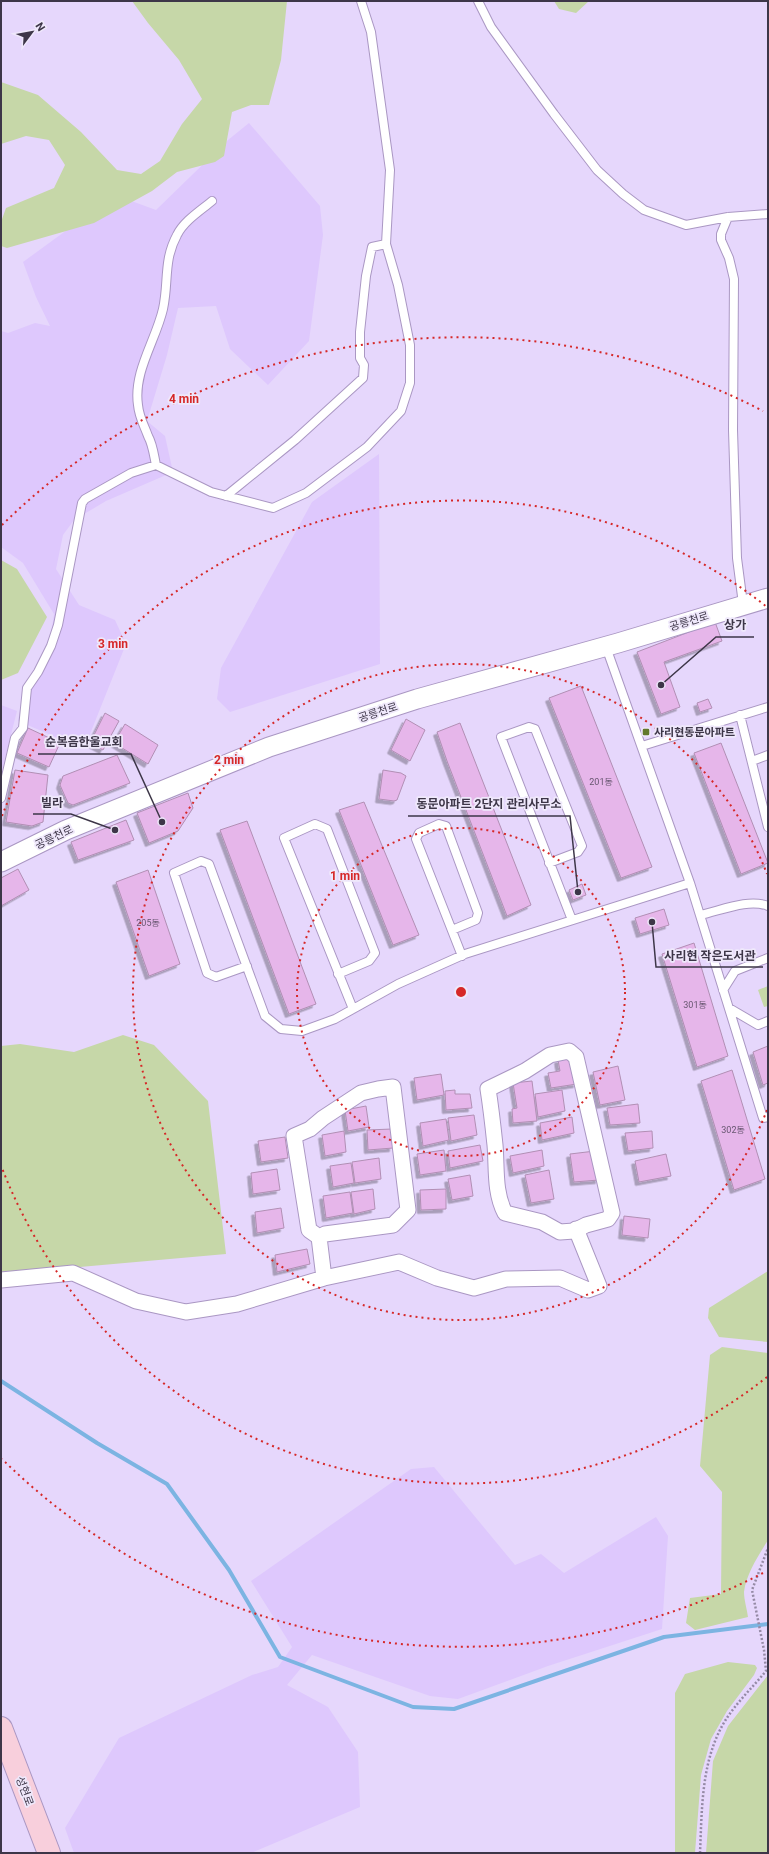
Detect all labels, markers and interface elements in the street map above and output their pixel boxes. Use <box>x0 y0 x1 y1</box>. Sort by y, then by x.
north arrow <box>12 12 52 52</box>
text: N <box>32 20 48 34</box>
text: 4 min <box>169 392 199 406</box>
street label: 공릉천로 <box>668 609 710 634</box>
callout: 상가 <box>716 613 754 637</box>
text: 상가 <box>724 618 746 632</box>
text: 3 min <box>98 637 128 651</box>
street label: 공릉천로 <box>357 700 399 725</box>
place label: 사리현동문아파트 <box>654 726 735 739</box>
marker: 사리현동문아파트 <box>641 727 651 737</box>
callout: 순복음한울교회 <box>38 730 131 754</box>
text: 순복음한울교회 <box>45 735 123 749</box>
text: 2 min <box>214 753 244 767</box>
house number: 201동 <box>589 777 613 787</box>
callout: 빌라 <box>33 790 71 814</box>
callout: 동문아파트 2단지 관리사무소 <box>408 792 570 816</box>
text: 빌라 <box>41 796 63 810</box>
text: 동문아파트 2단지 관리사무소 <box>416 797 562 811</box>
street label: 공릉천로 <box>33 823 75 852</box>
text: 1 min <box>330 869 360 883</box>
house number: 205동 <box>136 918 160 928</box>
callout: 사리현 작은도서관 <box>656 943 763 967</box>
text: 사리현 작은도서관 <box>664 949 756 963</box>
centre of rings <box>454 985 468 999</box>
house number: 301동 <box>683 1000 707 1010</box>
house number: 302동 <box>721 1125 745 1135</box>
street label: 성현로 <box>13 1775 36 1808</box>

